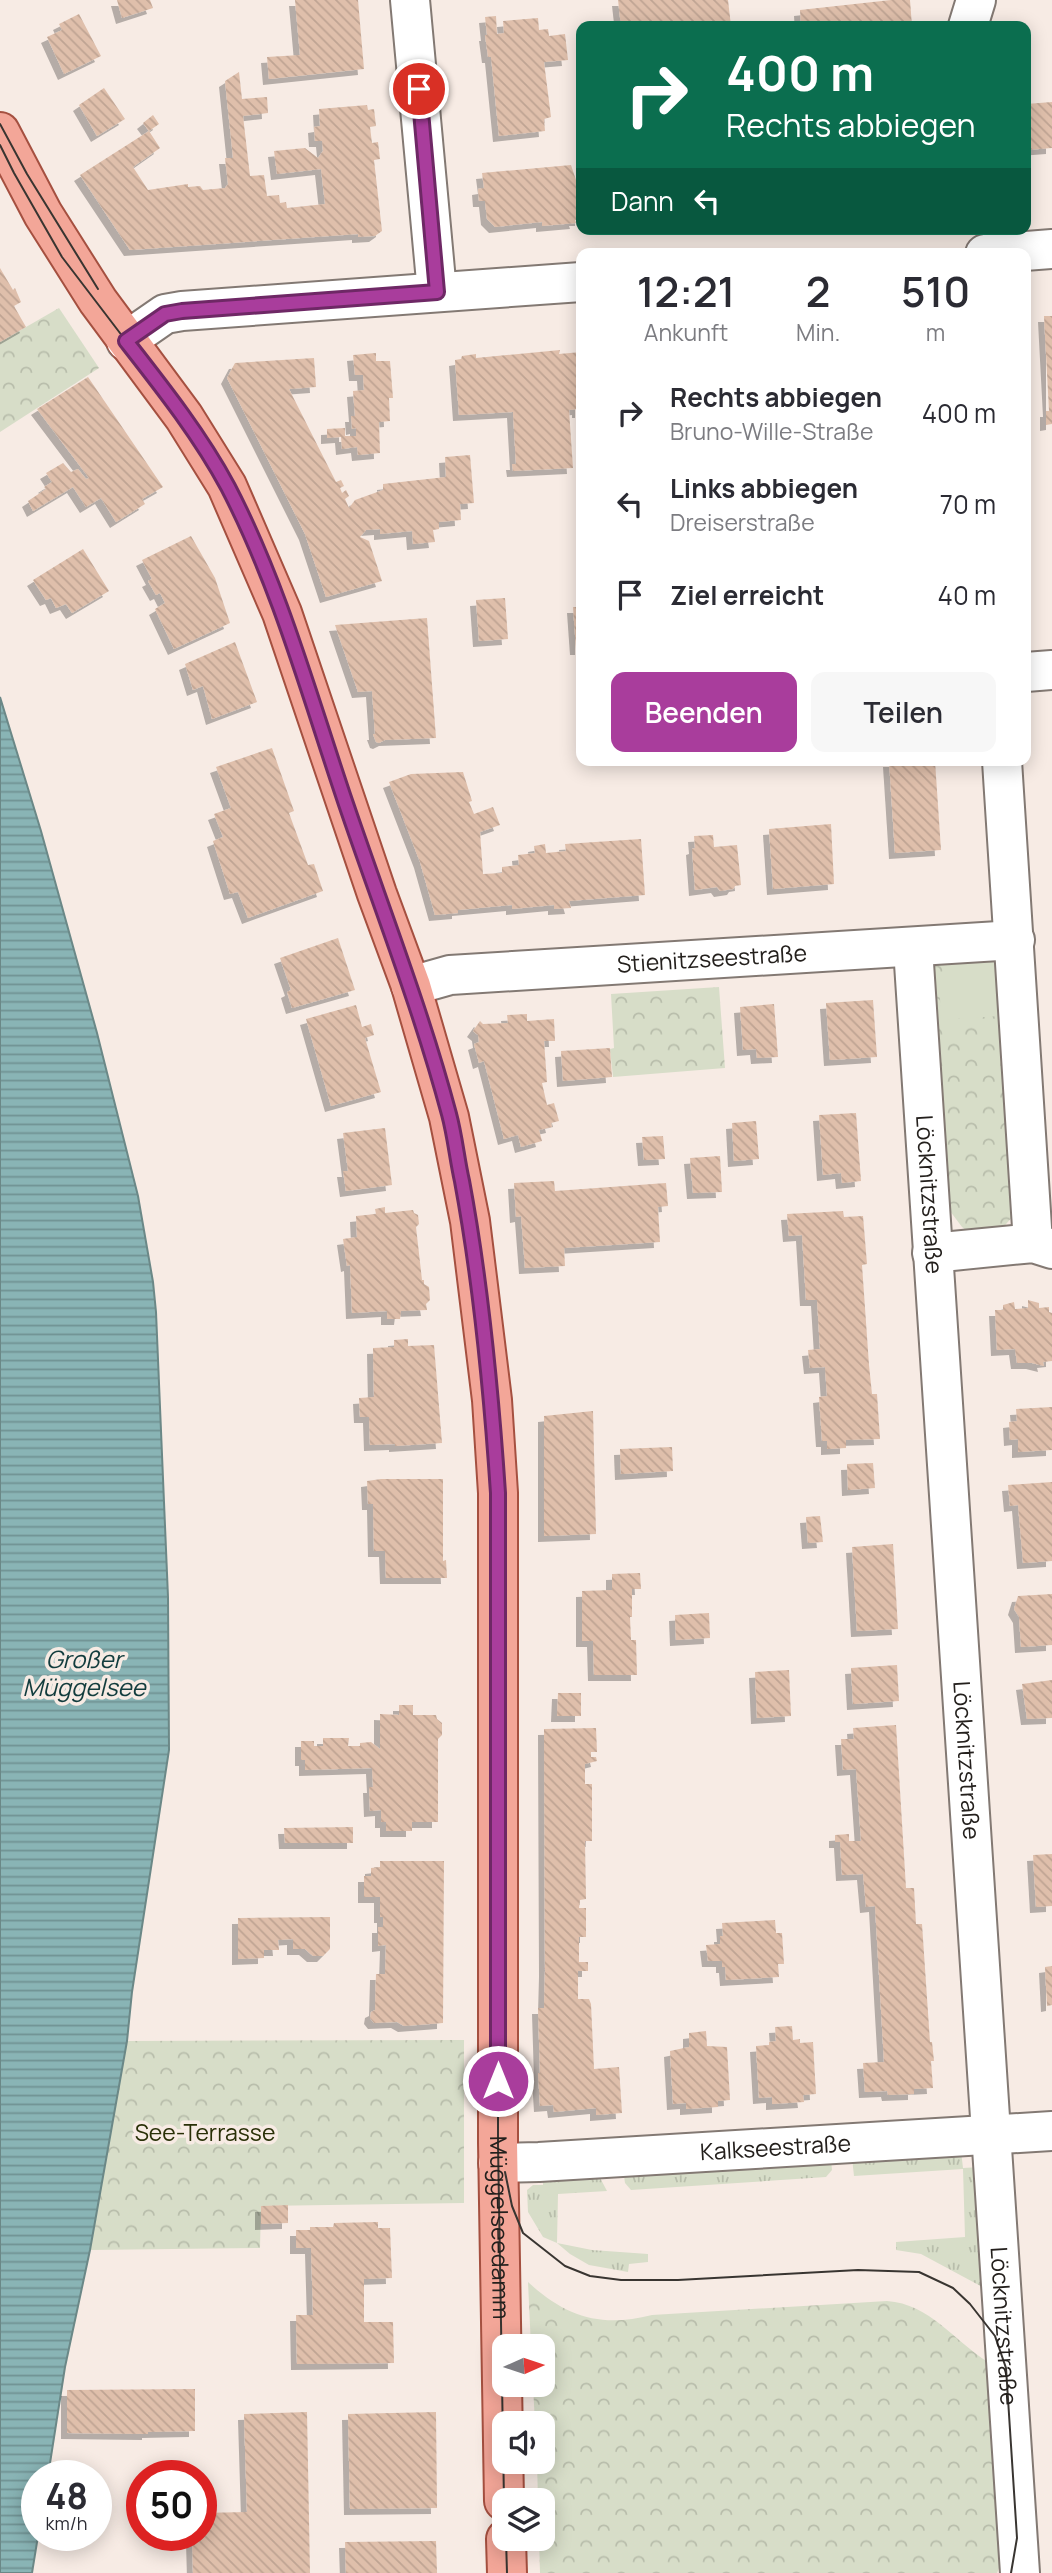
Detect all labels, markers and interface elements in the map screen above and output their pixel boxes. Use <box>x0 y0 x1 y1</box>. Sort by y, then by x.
text: 400 m <box>726 39 874 106</box>
icon: right <box>611 49 702 140</box>
pin <box>389 59 449 119</box>
icon: arrive <box>400 70 438 108</box>
text: Rechts abbiegen <box>726 103 976 147</box>
icon: left <box>688 182 726 220</box>
text: Dann <box>611 183 674 219</box>
text: 12:21 <box>637 262 735 320</box>
text: 2 <box>806 262 830 320</box>
text: 510 <box>901 262 970 320</box>
text: Ankunft <box>644 316 728 348</box>
text: Min. <box>796 316 840 348</box>
text: m <box>926 316 945 348</box>
text: Rechts abbiegen <box>670 379 882 415</box>
icon: right <box>611 394 649 432</box>
text: 400 m <box>922 395 996 431</box>
text: Bruno-Wille-Straße <box>670 415 873 447</box>
text: Links abbiegen <box>670 470 858 506</box>
icon: left <box>611 485 649 523</box>
text: 70 m <box>940 486 996 522</box>
text: Dreiserstraße <box>670 506 815 538</box>
icon: arrive <box>611 576 649 614</box>
text: Ziel erreicht <box>670 577 824 613</box>
text: 40 m <box>938 577 996 613</box>
button: Beenden <box>611 672 797 752</box>
button: Teilen <box>811 672 996 752</box>
street label: Stienitzseestraße <box>616 936 808 980</box>
street label: Löcknitzstraße <box>909 1114 951 1275</box>
water label: Großer Müggelsee <box>22 1642 148 1703</box>
street label: Löcknitzstraße <box>946 1680 989 1841</box>
position arrow <box>461 2044 535 2118</box>
park label: See-Terrasse <box>135 2116 275 2148</box>
street label: Kalkseestraße <box>699 2126 852 2167</box>
street label: Müggelseedamm <box>483 2136 518 2320</box>
street label: Löcknitzstraße <box>984 2246 1026 2406</box>
north arrow <box>492 2334 555 2398</box>
map controls <box>492 2334 555 2551</box>
button: sound <box>492 2411 555 2474</box>
speed limit sign: 50 <box>126 2460 217 2551</box>
text: 48 <box>45 2472 88 2520</box>
button: layers <box>492 2488 555 2551</box>
text: km/h <box>46 2511 87 2535</box>

